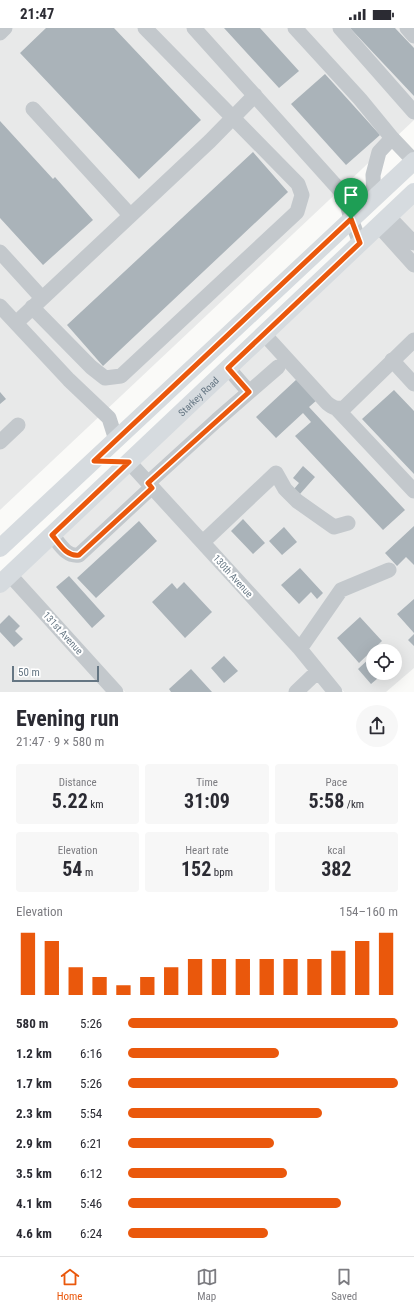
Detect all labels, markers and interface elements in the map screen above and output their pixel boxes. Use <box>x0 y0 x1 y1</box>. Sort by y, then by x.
text: 21:47 <box>20 5 54 23</box>
pin <box>334 178 368 219</box>
icon: arrive <box>340 184 362 206</box>
street label: Starkey Road <box>176 375 221 418</box>
street label: 130th Avenue <box>211 552 255 600</box>
street label: 131st Avenue <box>41 609 85 657</box>
map controls <box>366 644 402 680</box>
button: locate <box>366 644 402 680</box>
scale bar <box>12 664 99 683</box>
text: 50 m <box>18 666 40 679</box>
button: share <box>356 705 398 747</box>
text: Evening run <box>16 706 119 731</box>
text: 21:47 · 9 × 580 m <box>16 734 104 749</box>
text: Distance <box>59 776 97 789</box>
text: Time <box>196 776 218 789</box>
text: Pace <box>326 776 347 789</box>
text: 5.22 <box>52 789 88 813</box>
text: 31:09 <box>184 789 230 813</box>
text: 5:58 <box>309 789 344 813</box>
text: km <box>88 798 104 811</box>
text: /km <box>344 798 364 811</box>
text: Elevation <box>58 844 97 857</box>
text: Heart rate <box>185 844 229 857</box>
text: kcal <box>327 844 345 857</box>
text: 54 <box>62 857 82 881</box>
text: 152 <box>181 857 211 881</box>
text: 382 <box>321 857 351 881</box>
text: m <box>82 866 93 879</box>
text: bpm <box>211 866 233 879</box>
text: Elevation <box>16 904 63 919</box>
text: 154–160 m <box>339 904 398 919</box>
text: 580 m <box>16 1016 48 1031</box>
text: 5:26 <box>80 1016 102 1031</box>
text: 1.2 km <box>16 1046 52 1061</box>
text: 6:16 <box>80 1046 102 1061</box>
text: 1.7 km <box>16 1076 52 1091</box>
text: 5:26 <box>80 1076 102 1091</box>
text: 2.3 km <box>16 1106 52 1121</box>
text: 5:54 <box>80 1106 102 1121</box>
text: 2.9 km <box>16 1136 52 1151</box>
text: 6:21 <box>80 1136 102 1151</box>
text: 3.5 km <box>16 1166 52 1181</box>
text: 6:12 <box>80 1166 102 1181</box>
text: 4.1 km <box>16 1196 52 1211</box>
text: 5:46 <box>80 1196 102 1211</box>
text: 4.6 km <box>16 1226 52 1241</box>
text: 6:24 <box>80 1226 102 1241</box>
tab: Home <box>57 1266 82 1303</box>
tab: Map <box>196 1266 218 1303</box>
tab: Saved <box>331 1266 357 1303</box>

